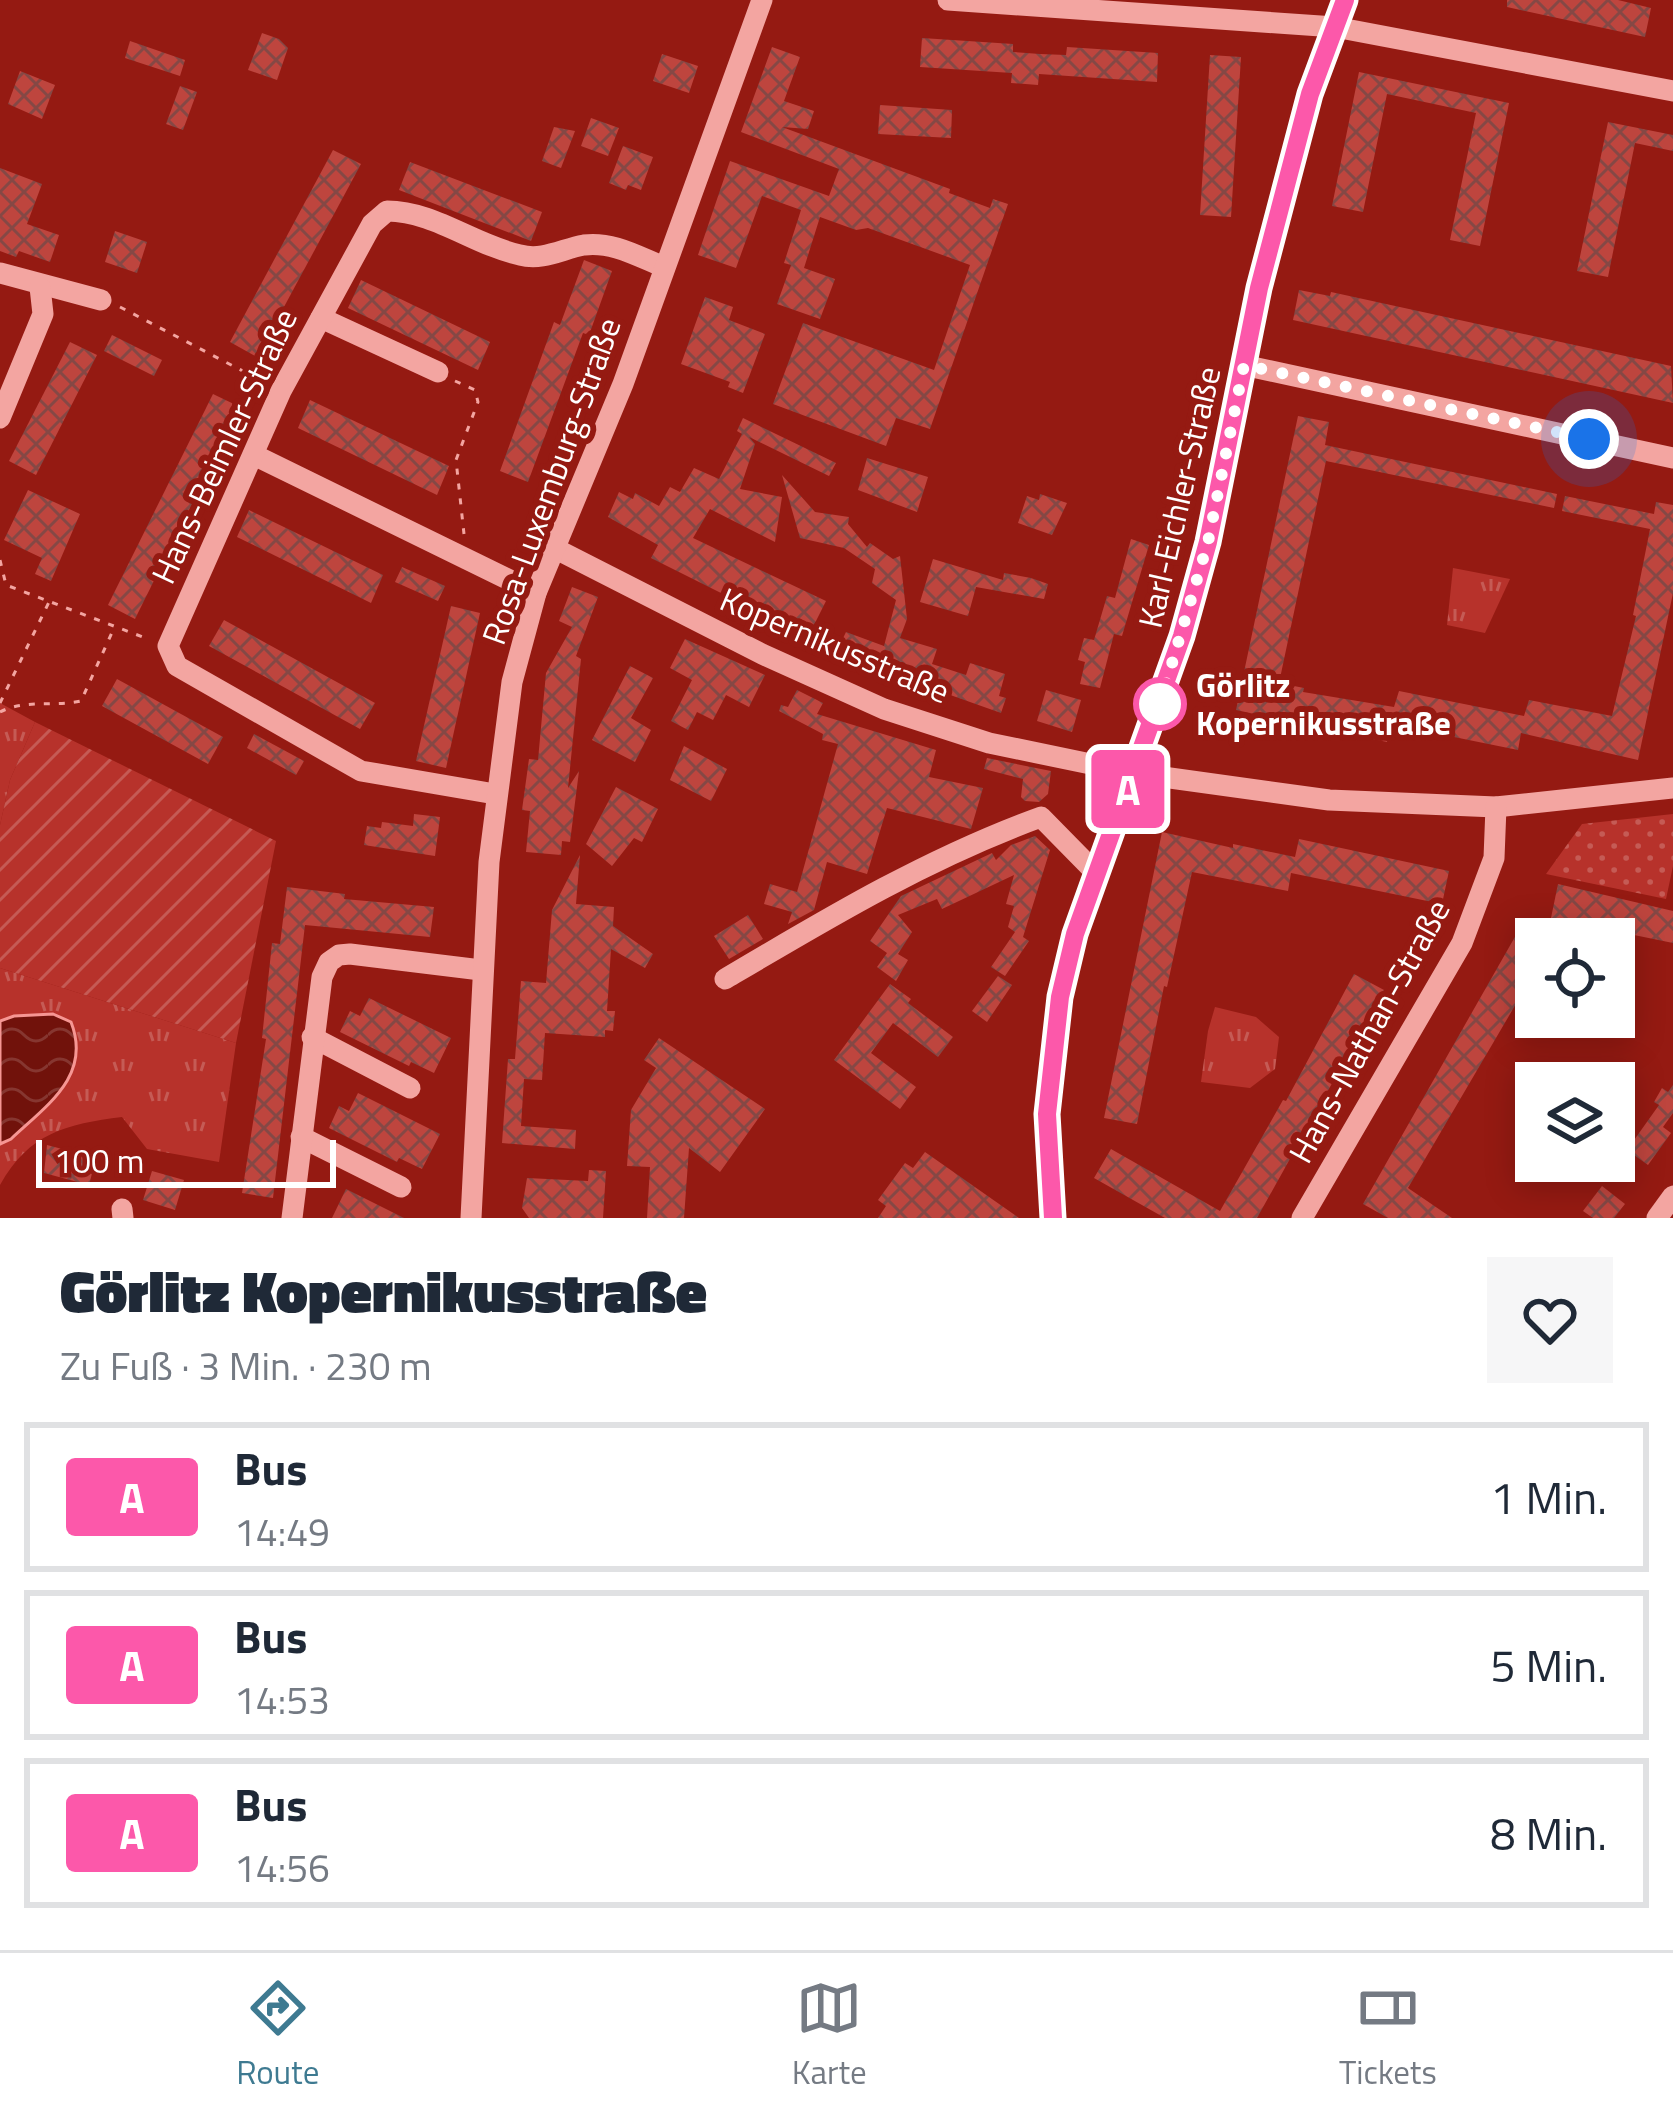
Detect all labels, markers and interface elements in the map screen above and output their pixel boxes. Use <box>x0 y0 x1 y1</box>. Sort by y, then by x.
street label: Hans-Beimler-Straße <box>138 300 310 592</box>
street label: Rosa-Luxemburg-Straße <box>469 311 633 651</box>
street label: Karl-Eichler-Straße <box>1125 361 1233 633</box>
your location <box>1559 409 1619 469</box>
street label: Kopernikusstraße <box>712 574 958 716</box>
place label: Görlitz Kopernikusstraße <box>1196 660 1451 748</box>
marker: Görlitz Kopernikusstraße <box>1135 679 1185 729</box>
line badge: A <box>1089 750 1167 828</box>
text: A <box>1115 757 1141 821</box>
street label: Hans-Nathan-Straße <box>1276 890 1462 1172</box>
map controls <box>1515 918 1635 1182</box>
button: locate <box>1515 918 1635 1038</box>
button: layers <box>1515 1062 1635 1182</box>
scale bar <box>36 1134 336 1187</box>
text: 100 m <box>54 1136 144 1186</box>
text: Görlitz Kopernikusstraße <box>60 1247 707 1334</box>
button: heart <box>1487 1257 1613 1383</box>
text: Zu Fuß · 3 Min. · 230 m <box>60 1336 432 1395</box>
text: Bus <box>234 1434 308 1502</box>
text: 1 Min. <box>1490 1463 1607 1531</box>
text: A <box>119 1465 145 1529</box>
text: 14:49 <box>234 1502 330 1561</box>
text: Bus <box>234 1602 308 1670</box>
text: 5 Min. <box>1490 1631 1607 1699</box>
text: A <box>119 1633 145 1697</box>
text: 14:53 <box>234 1670 330 1729</box>
text: Bus <box>234 1770 308 1838</box>
text: 8 Min. <box>1490 1799 1607 1867</box>
text: A <box>119 1801 145 1865</box>
text: 14:56 <box>234 1838 330 1897</box>
tab: Route <box>236 1975 319 2097</box>
tab: Karte <box>792 1975 867 2097</box>
tab: Tickets <box>1339 1975 1437 2097</box>

